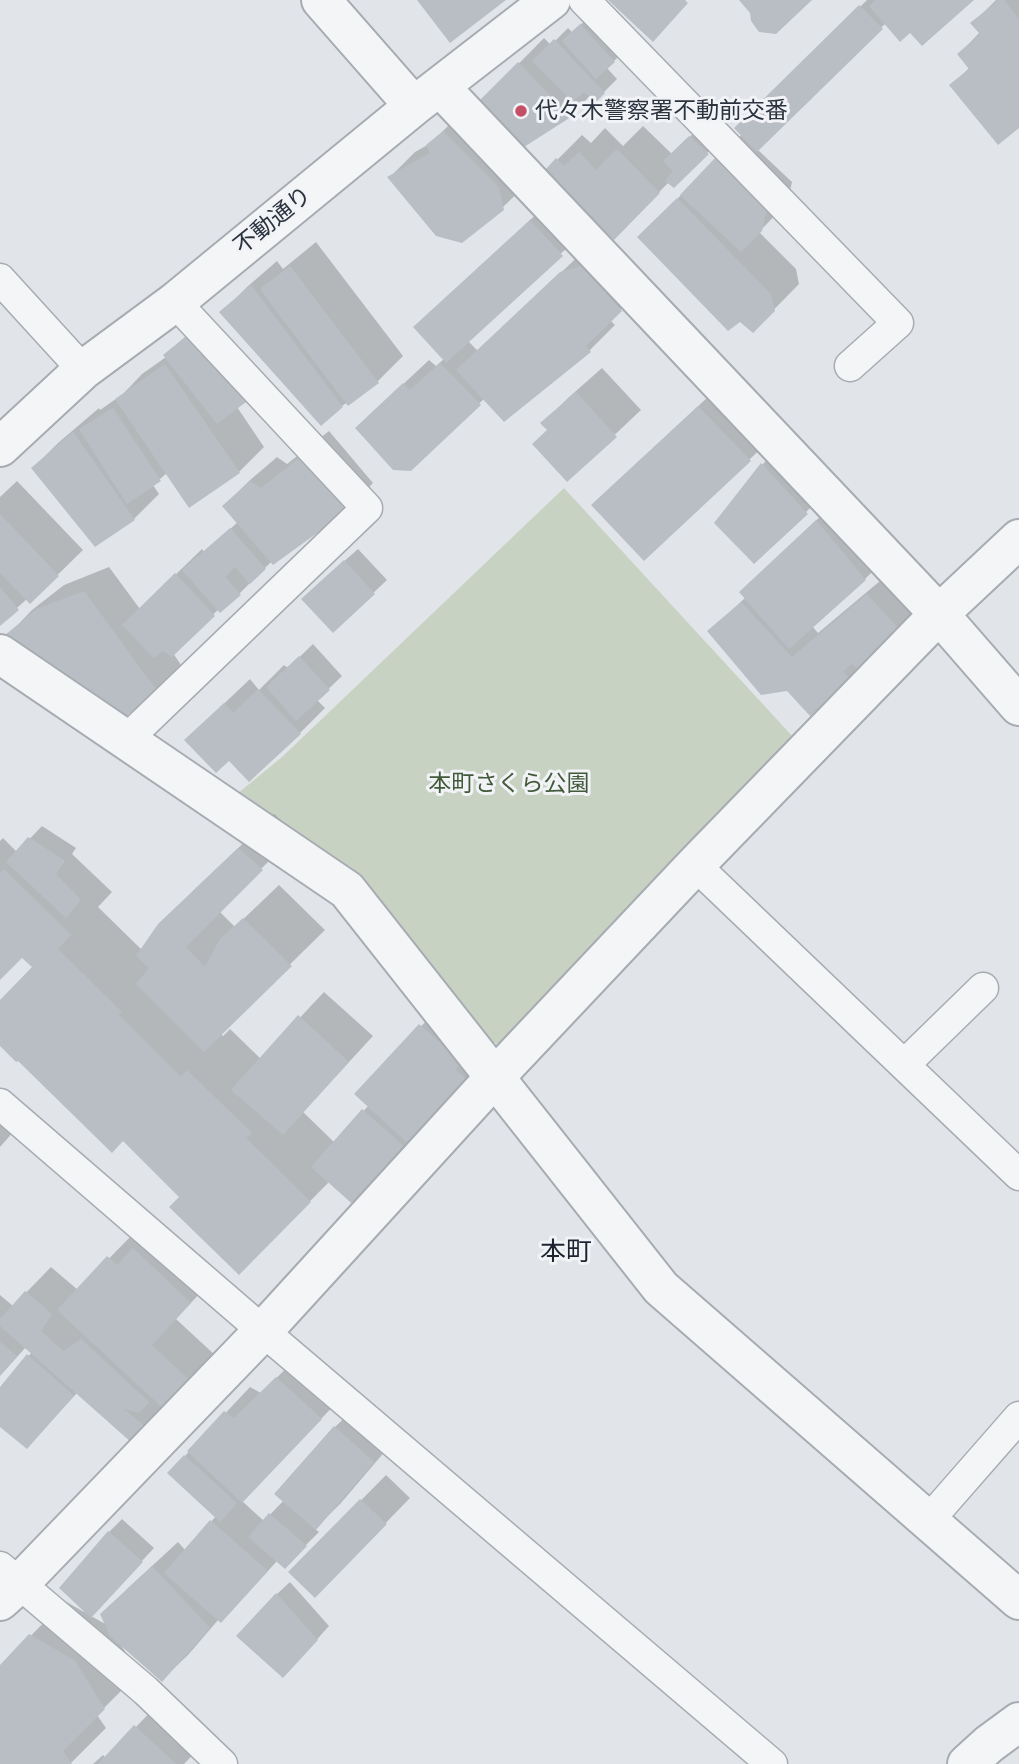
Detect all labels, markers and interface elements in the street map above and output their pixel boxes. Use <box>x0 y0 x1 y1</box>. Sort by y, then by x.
place label: 代々木警察署不動前交番 <box>535 97 788 125</box>
marker: 代々木警察署不動前交番 <box>513 103 529 119</box>
street label: 不動通り <box>229 181 317 261</box>
park label: 本町さくら公園 <box>429 770 589 798</box>
district label: 本町 <box>540 1236 592 1268</box>

